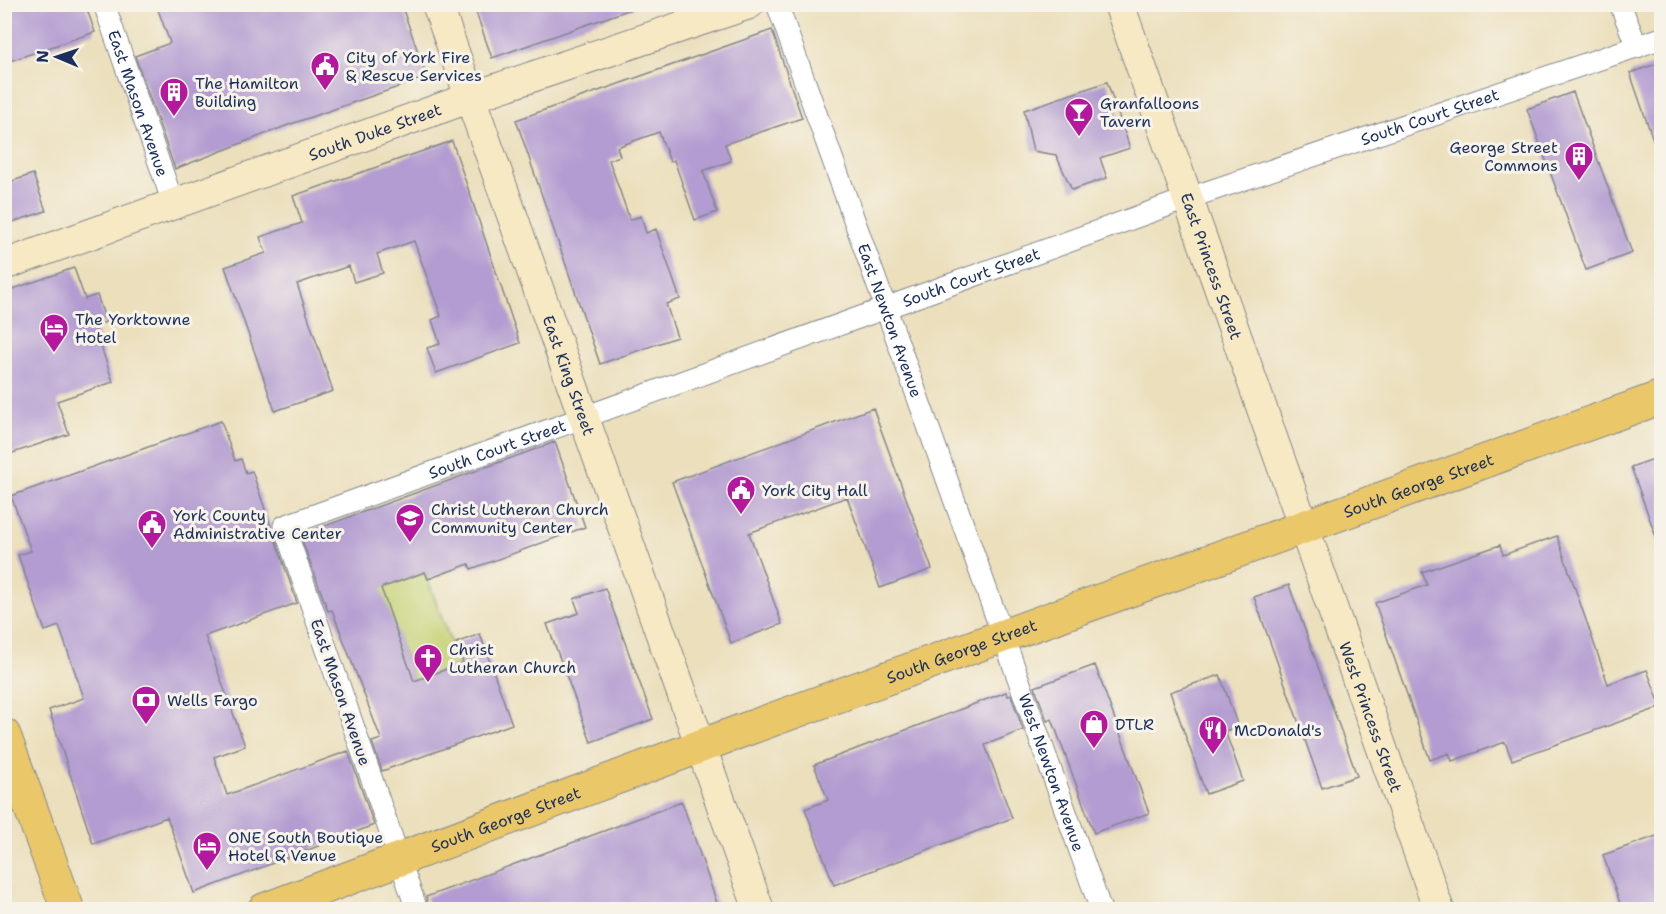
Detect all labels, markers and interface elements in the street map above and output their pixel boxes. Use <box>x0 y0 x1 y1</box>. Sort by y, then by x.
north arrow <box>27 27 87 87</box>
street label: East Mason Avenue <box>103 27 173 180</box>
place label: City of York Fire & Rescue Services <box>346 47 482 86</box>
text: N <box>32 50 53 63</box>
public building icon: City of York Fire & Rescue Services <box>309 50 341 92</box>
place label: The Hamilton Building <box>195 73 299 112</box>
building icon: The Hamilton Building <box>158 76 190 118</box>
street label: South Court Street <box>1358 84 1502 150</box>
place label: Granfalloons Tavern <box>1100 93 1200 132</box>
bar icon: Granfalloons Tavern <box>1063 96 1095 138</box>
street label: South Duke Street <box>306 99 444 166</box>
place label: George Street Commons <box>1449 137 1558 176</box>
building icon: George Street Commons <box>1563 140 1595 182</box>
street label: East Princess Street <box>1175 190 1247 343</box>
street label: East Newton Avenue <box>852 241 927 401</box>
street label: South Court Street <box>899 243 1043 312</box>
place label: The Yorktowne Hotel <box>75 309 190 348</box>
hotel icon: The Yorktowne Hotel <box>38 312 70 354</box>
street label: East King Street <box>537 312 599 438</box>
street label: South Court Street <box>426 415 569 484</box>
street label: South George Street <box>1340 449 1497 523</box>
public building icon: York City Hall <box>725 474 757 516</box>
place label: York City Hall <box>762 480 868 501</box>
place label: Christ Lutheran Church Community Center <box>431 499 609 538</box>
school or university icon: Christ Lutheran Church Community Center <box>394 502 426 544</box>
place label: York County Administrative Center <box>173 505 342 544</box>
public building icon: York County Administrative Center <box>136 508 168 550</box>
street label: South George Street <box>884 615 1040 688</box>
street label: East Mason Avenue <box>306 616 376 768</box>
place label: Christ Lutheran Church <box>449 639 576 678</box>
street label: West Princess Street <box>1334 639 1407 795</box>
church icon: Christ Lutheran Church <box>412 642 444 684</box>
bank icon: Wells Fargo <box>130 684 162 726</box>
place label: Wells Fargo <box>167 690 258 711</box>
street label: West Newton Avenue <box>1013 691 1089 854</box>
shop icon: DTLR <box>1078 708 1110 750</box>
place label: DTLR <box>1115 714 1154 735</box>
restaurant icon: McDonald's <box>1197 714 1229 756</box>
place label: McDonald's <box>1234 720 1322 741</box>
street label: South George Street <box>428 782 584 857</box>
place label: ONE South Boutique Hotel & Venue <box>228 827 383 866</box>
hotel icon: ONE South Boutique Hotel & Venue <box>191 830 223 872</box>

